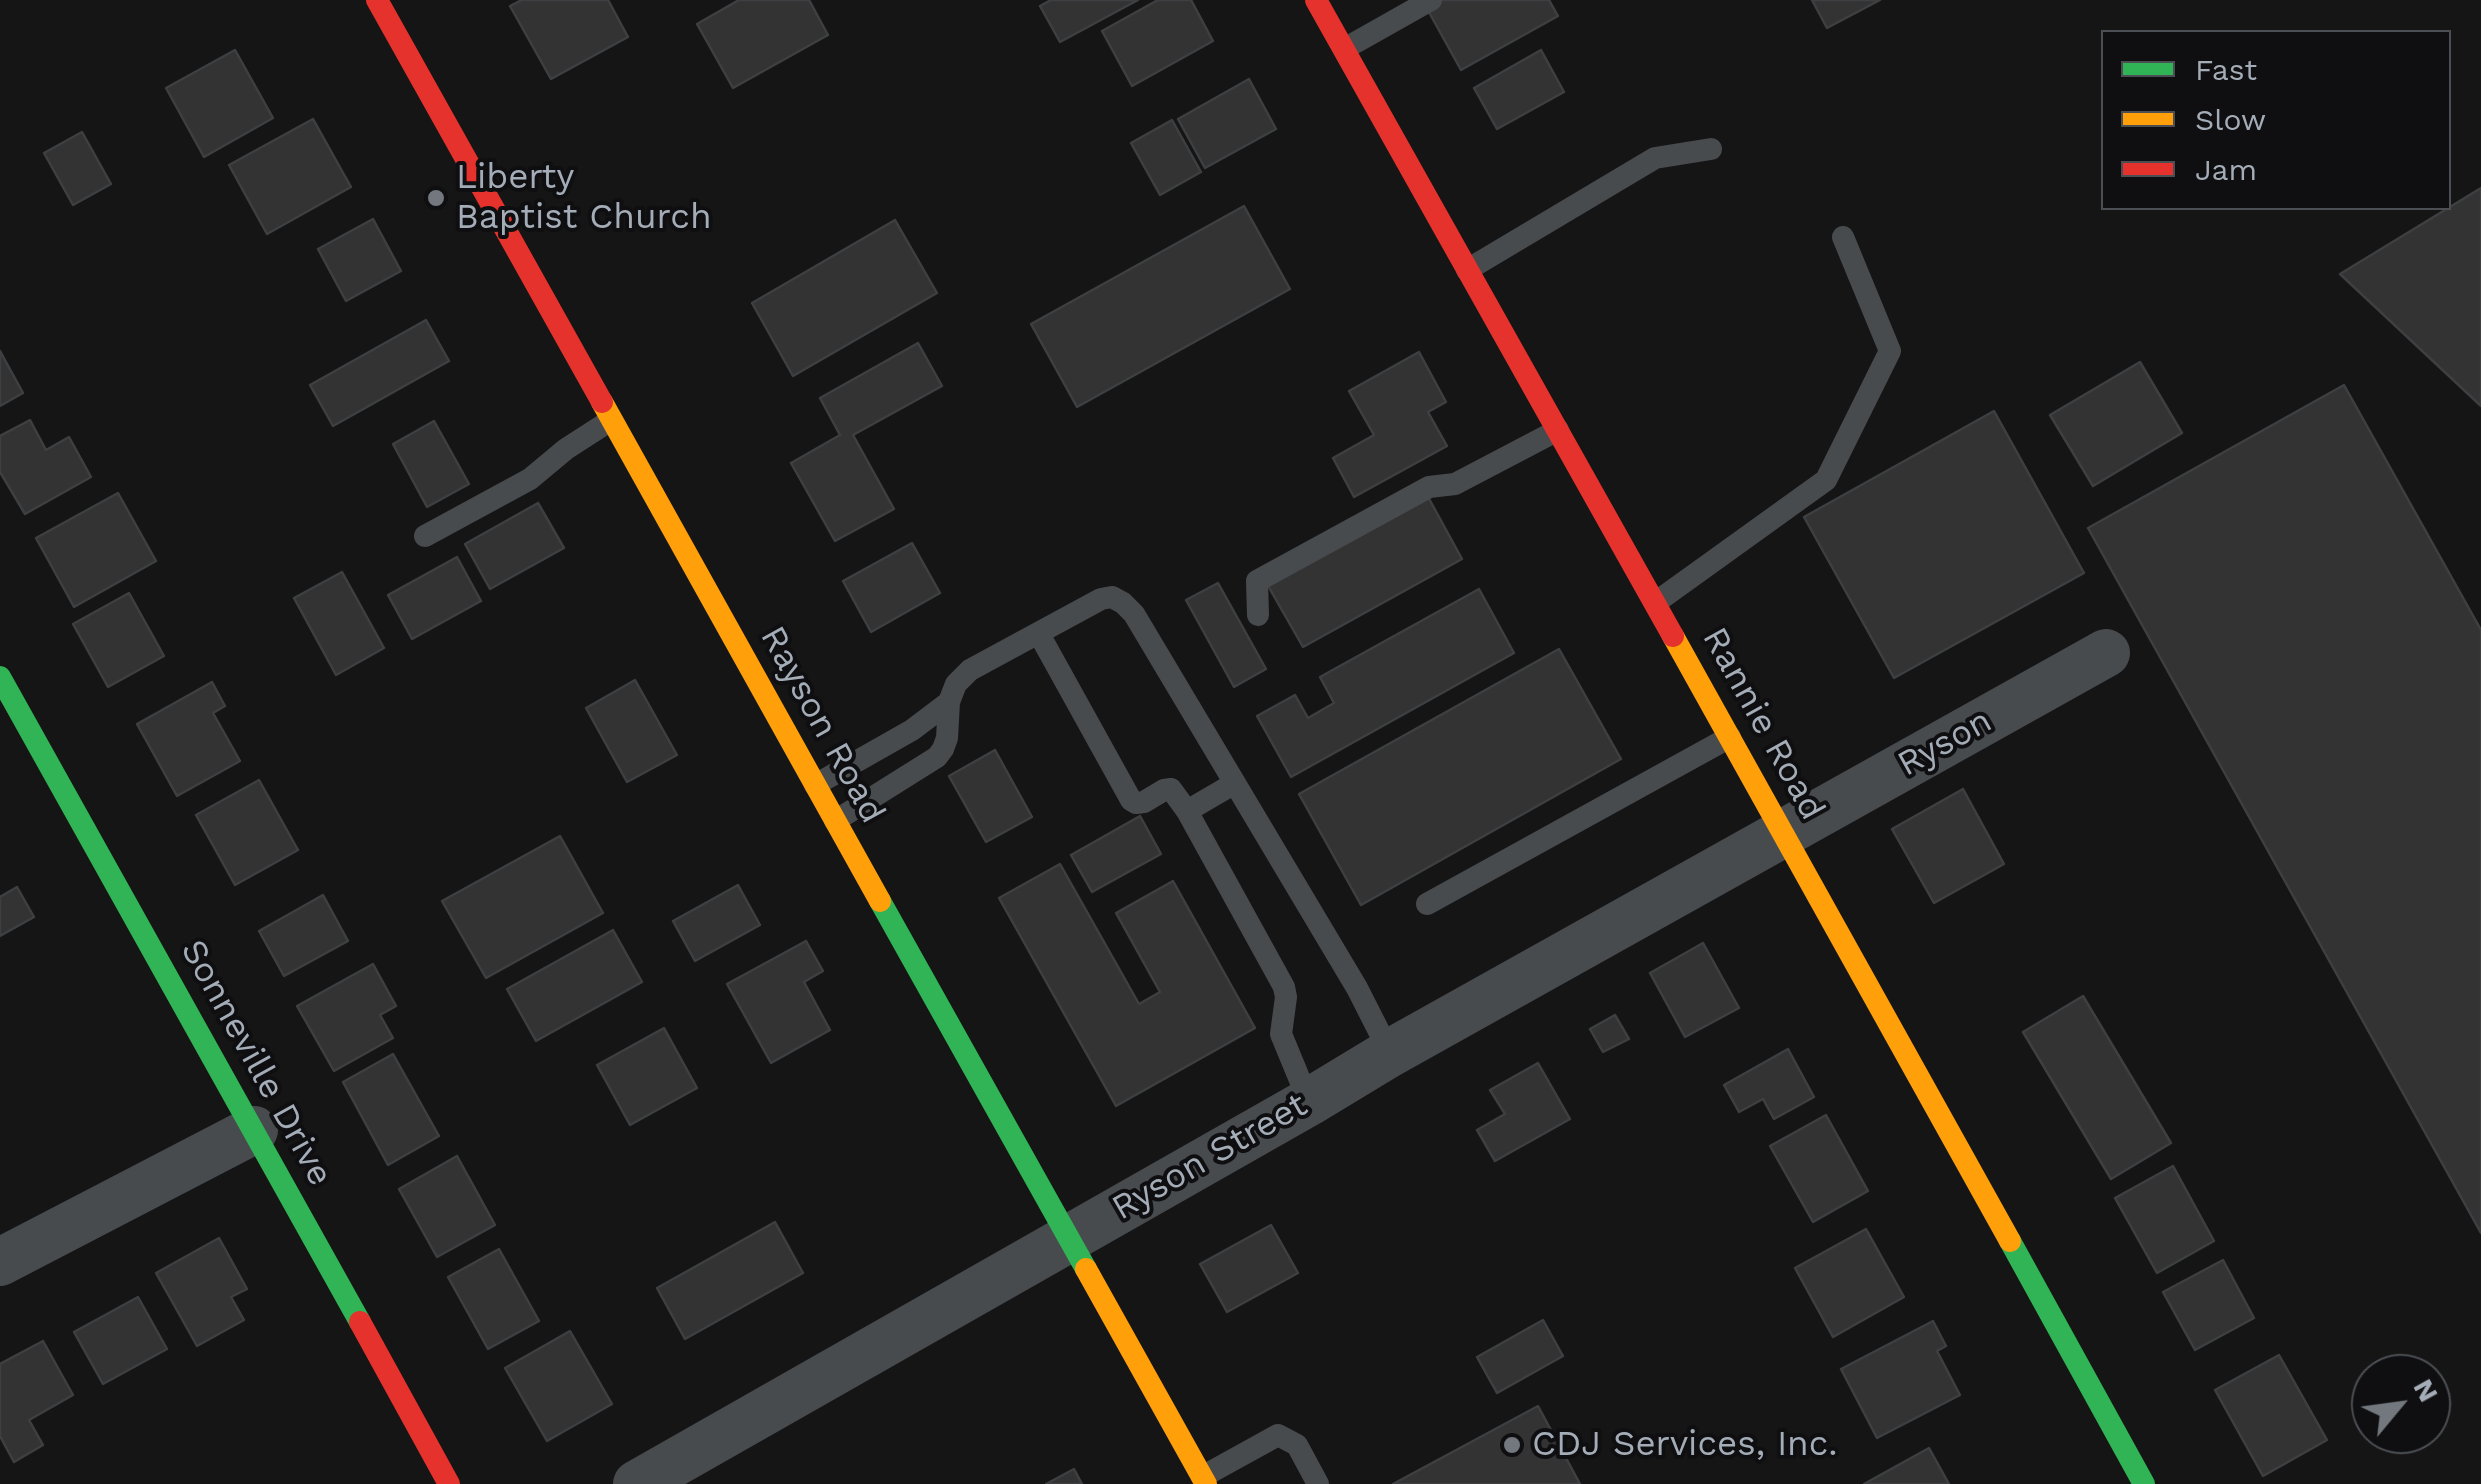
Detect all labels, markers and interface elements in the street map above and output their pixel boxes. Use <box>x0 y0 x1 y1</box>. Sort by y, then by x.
legend <box>2101 30 2451 210</box>
text: Fast <box>2195 52 2257 87</box>
text: Slow <box>2195 102 2266 137</box>
text: Jam <box>2195 152 2257 187</box>
place label: Liberty Baptist Church <box>456 157 712 239</box>
marker: Liberty Baptist Church <box>425 187 447 209</box>
street label: Rayson Road <box>751 619 893 831</box>
street label: Rannie Road <box>1693 621 1833 827</box>
street label: Ryson <box>1891 700 1999 786</box>
street label: Sonneville Drive <box>171 933 341 1193</box>
street label: Ryson Street <box>1105 1084 1315 1230</box>
north arrow <box>2351 1354 2451 1454</box>
text: N <box>2406 1373 2445 1407</box>
place label: CDJ Services, Inc. <box>1532 1424 1838 1466</box>
marker: CDJ Services, Inc. <box>1501 1434 1523 1456</box>

